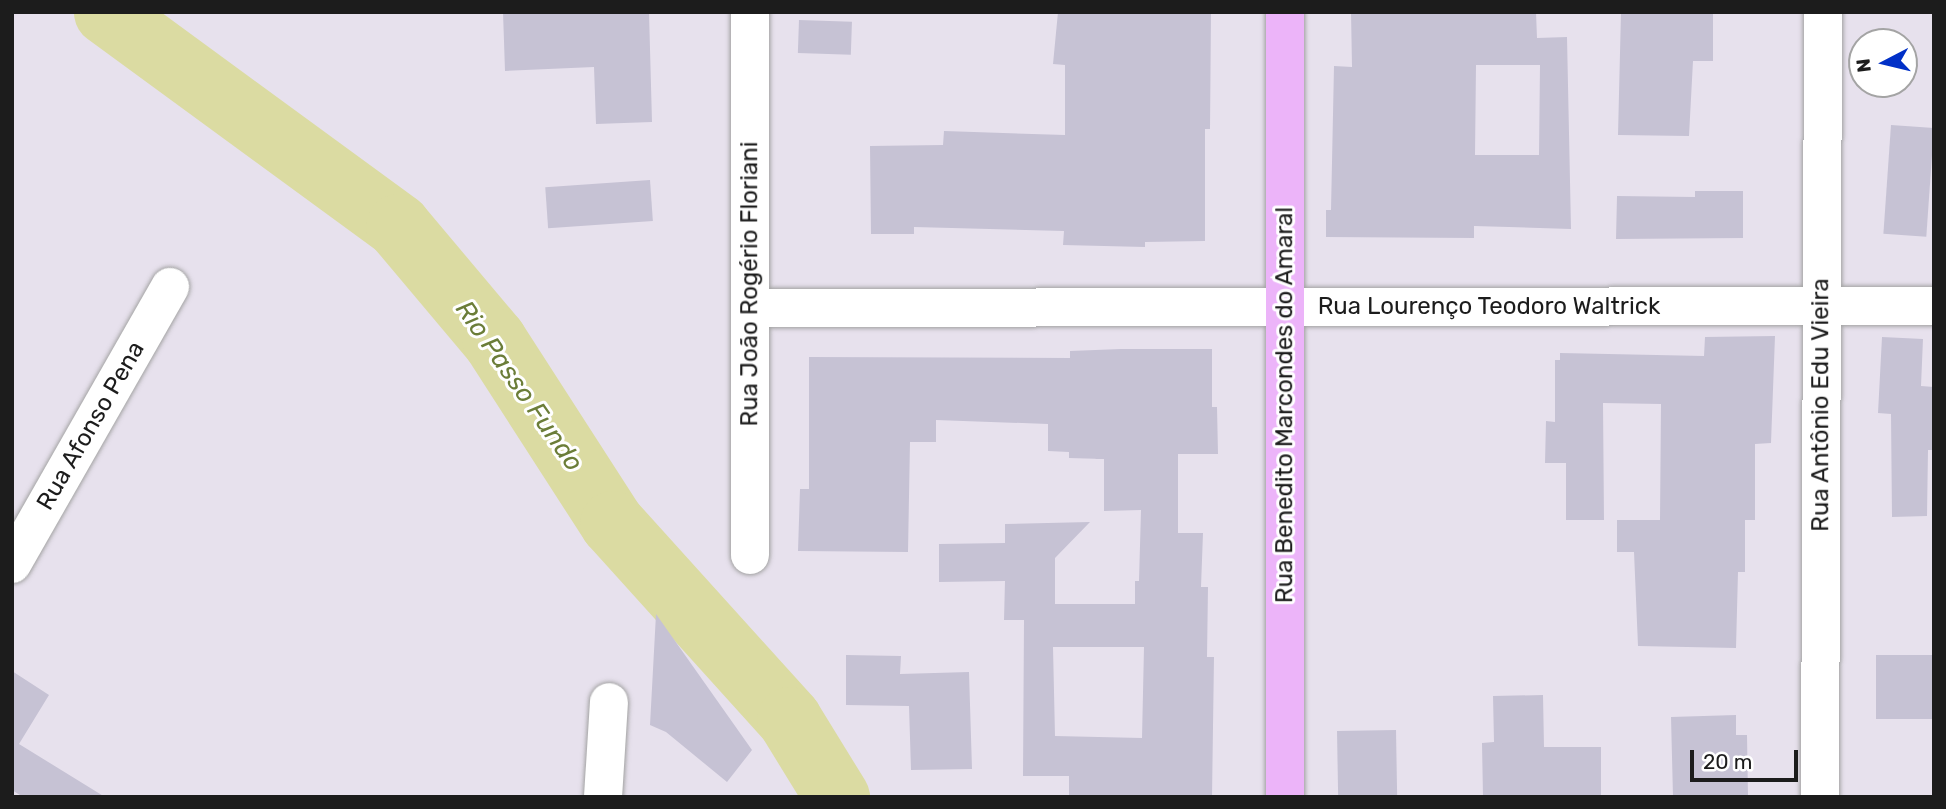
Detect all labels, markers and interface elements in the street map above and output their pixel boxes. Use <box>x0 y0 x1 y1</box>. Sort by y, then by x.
north arrow <box>1848 28 1918 98</box>
text: N <box>1851 57 1876 74</box>
street label: Rua João Rogério Floriani <box>736 141 764 427</box>
street label: Rua Benedito Marcondes do Amaral <box>1271 206 1299 604</box>
street label: Rua Antônio Edu Vieira <box>1807 278 1835 532</box>
street label: Rua Lourenço Teodoro Waltrick <box>1317 293 1661 321</box>
water label: Rio Passo Fundo <box>449 295 589 477</box>
street label: Rua Afonso Pena <box>31 336 151 516</box>
scale bar <box>1694 736 1802 780</box>
text: 20 m <box>1703 749 1752 774</box>

